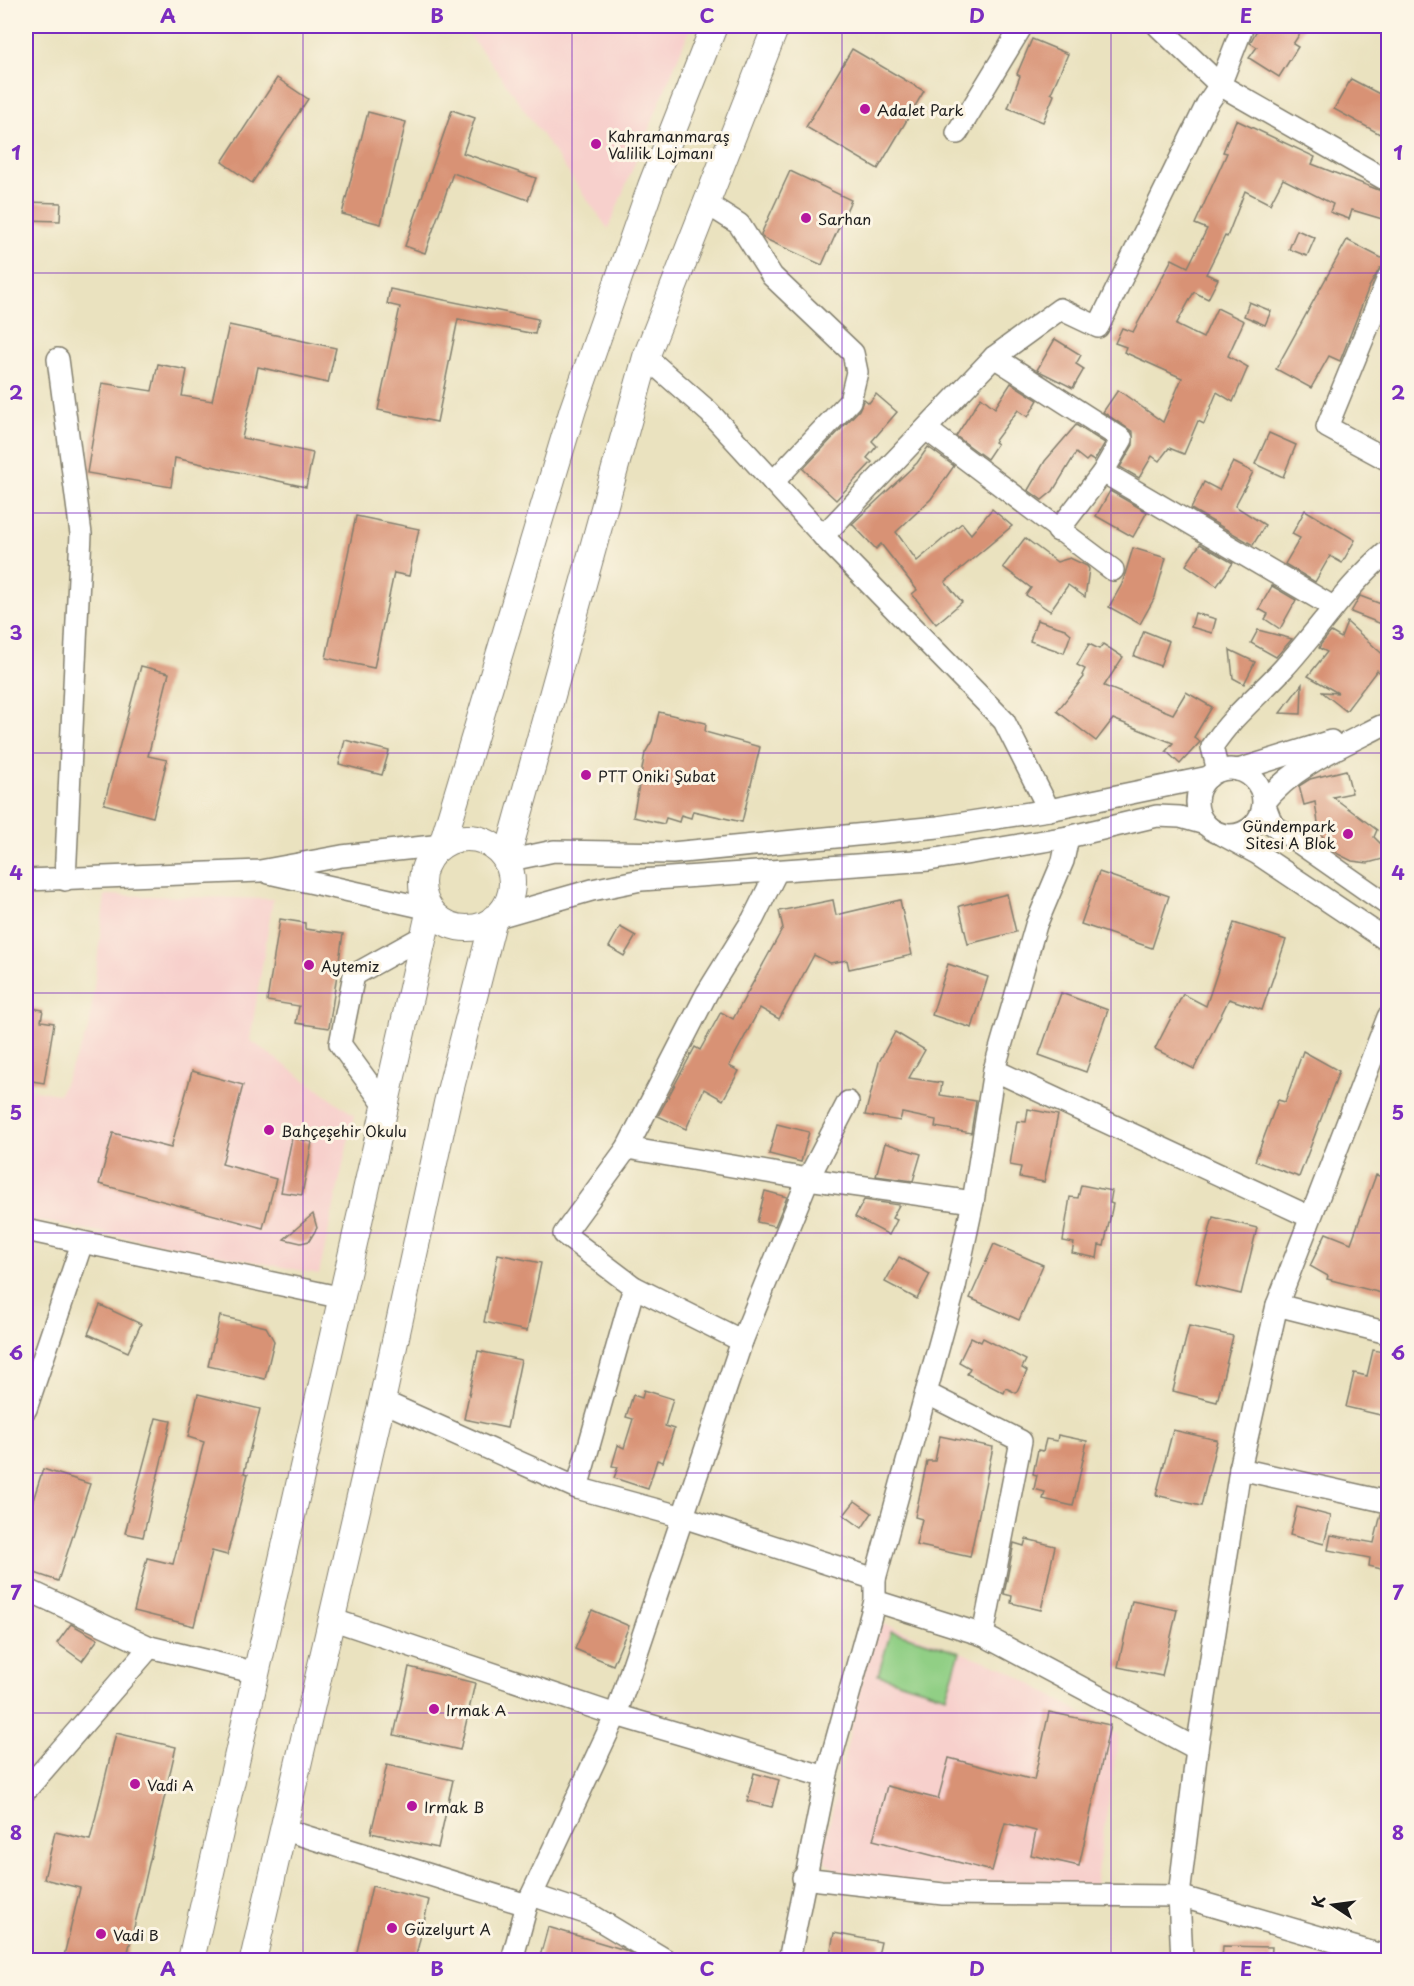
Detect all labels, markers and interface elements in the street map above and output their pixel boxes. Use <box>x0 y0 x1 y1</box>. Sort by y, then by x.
text: A <box>160 0 176 30</box>
text: B <box>430 0 444 30</box>
text: C <box>699 0 715 30</box>
text: D <box>969 0 985 30</box>
text: E <box>1240 0 1252 30</box>
place label: Adalet Park <box>877 98 964 121</box>
marker: Adalet Park <box>858 102 872 116</box>
place label: Kahramanmaraş Valilik Lojmanı <box>608 124 730 164</box>
text: 1 <box>11 137 21 167</box>
marker: Kahramanmaraş Valilik Lojmanı <box>589 137 603 151</box>
text: 1 <box>1393 137 1403 167</box>
place label: Sarhan <box>818 207 871 230</box>
marker: Sarhan <box>799 211 813 225</box>
text: 2 <box>9 377 23 407</box>
text: 2 <box>1391 377 1405 407</box>
text: 3 <box>9 617 23 647</box>
text: 3 <box>1391 617 1405 647</box>
place label: PTT Oniki Şubat <box>598 764 716 787</box>
marker: PTT Oniki Şubat <box>579 768 593 782</box>
place label: Gündempark Sitesi A Blok <box>1242 814 1337 854</box>
marker: Gündempark Sitesi A Blok <box>1341 827 1355 841</box>
text: 4 <box>9 857 23 887</box>
text: 4 <box>1391 857 1405 887</box>
place label: Aytemiz <box>321 954 379 977</box>
marker: Aytemiz <box>302 958 316 972</box>
text: 5 <box>10 1097 22 1127</box>
text: 5 <box>1392 1097 1404 1127</box>
place label: Bahçeşehir Okulu <box>281 1119 407 1142</box>
marker: Bahçeşehir Okulu <box>262 1123 276 1137</box>
text: 6 <box>9 1337 23 1367</box>
text: 6 <box>1391 1337 1405 1367</box>
text: 7 <box>10 1577 22 1607</box>
text: 7 <box>1392 1577 1404 1607</box>
place label: Irmak A <box>446 1698 506 1721</box>
marker: Irmak A <box>427 1702 441 1716</box>
place label: Vadi A <box>147 1773 194 1796</box>
marker: Vadi A <box>128 1777 142 1791</box>
place label: Irmak B <box>424 1795 484 1818</box>
marker: Irmak B <box>405 1799 419 1813</box>
text: 8 <box>10 1817 22 1847</box>
text: 8 <box>1392 1817 1404 1847</box>
north arrow <box>1303 1875 1363 1935</box>
text: K <box>1304 1893 1330 1910</box>
place label: Güzelyurt A <box>404 1917 491 1940</box>
marker: Güzelyurt A <box>385 1921 399 1935</box>
place label: Vadi B <box>113 1923 159 1946</box>
marker: Vadi B <box>94 1927 108 1941</box>
text: A <box>160 1953 176 1983</box>
text: B <box>430 1953 444 1983</box>
text: C <box>699 1953 715 1983</box>
text: D <box>969 1953 985 1983</box>
text: E <box>1240 1953 1252 1983</box>

